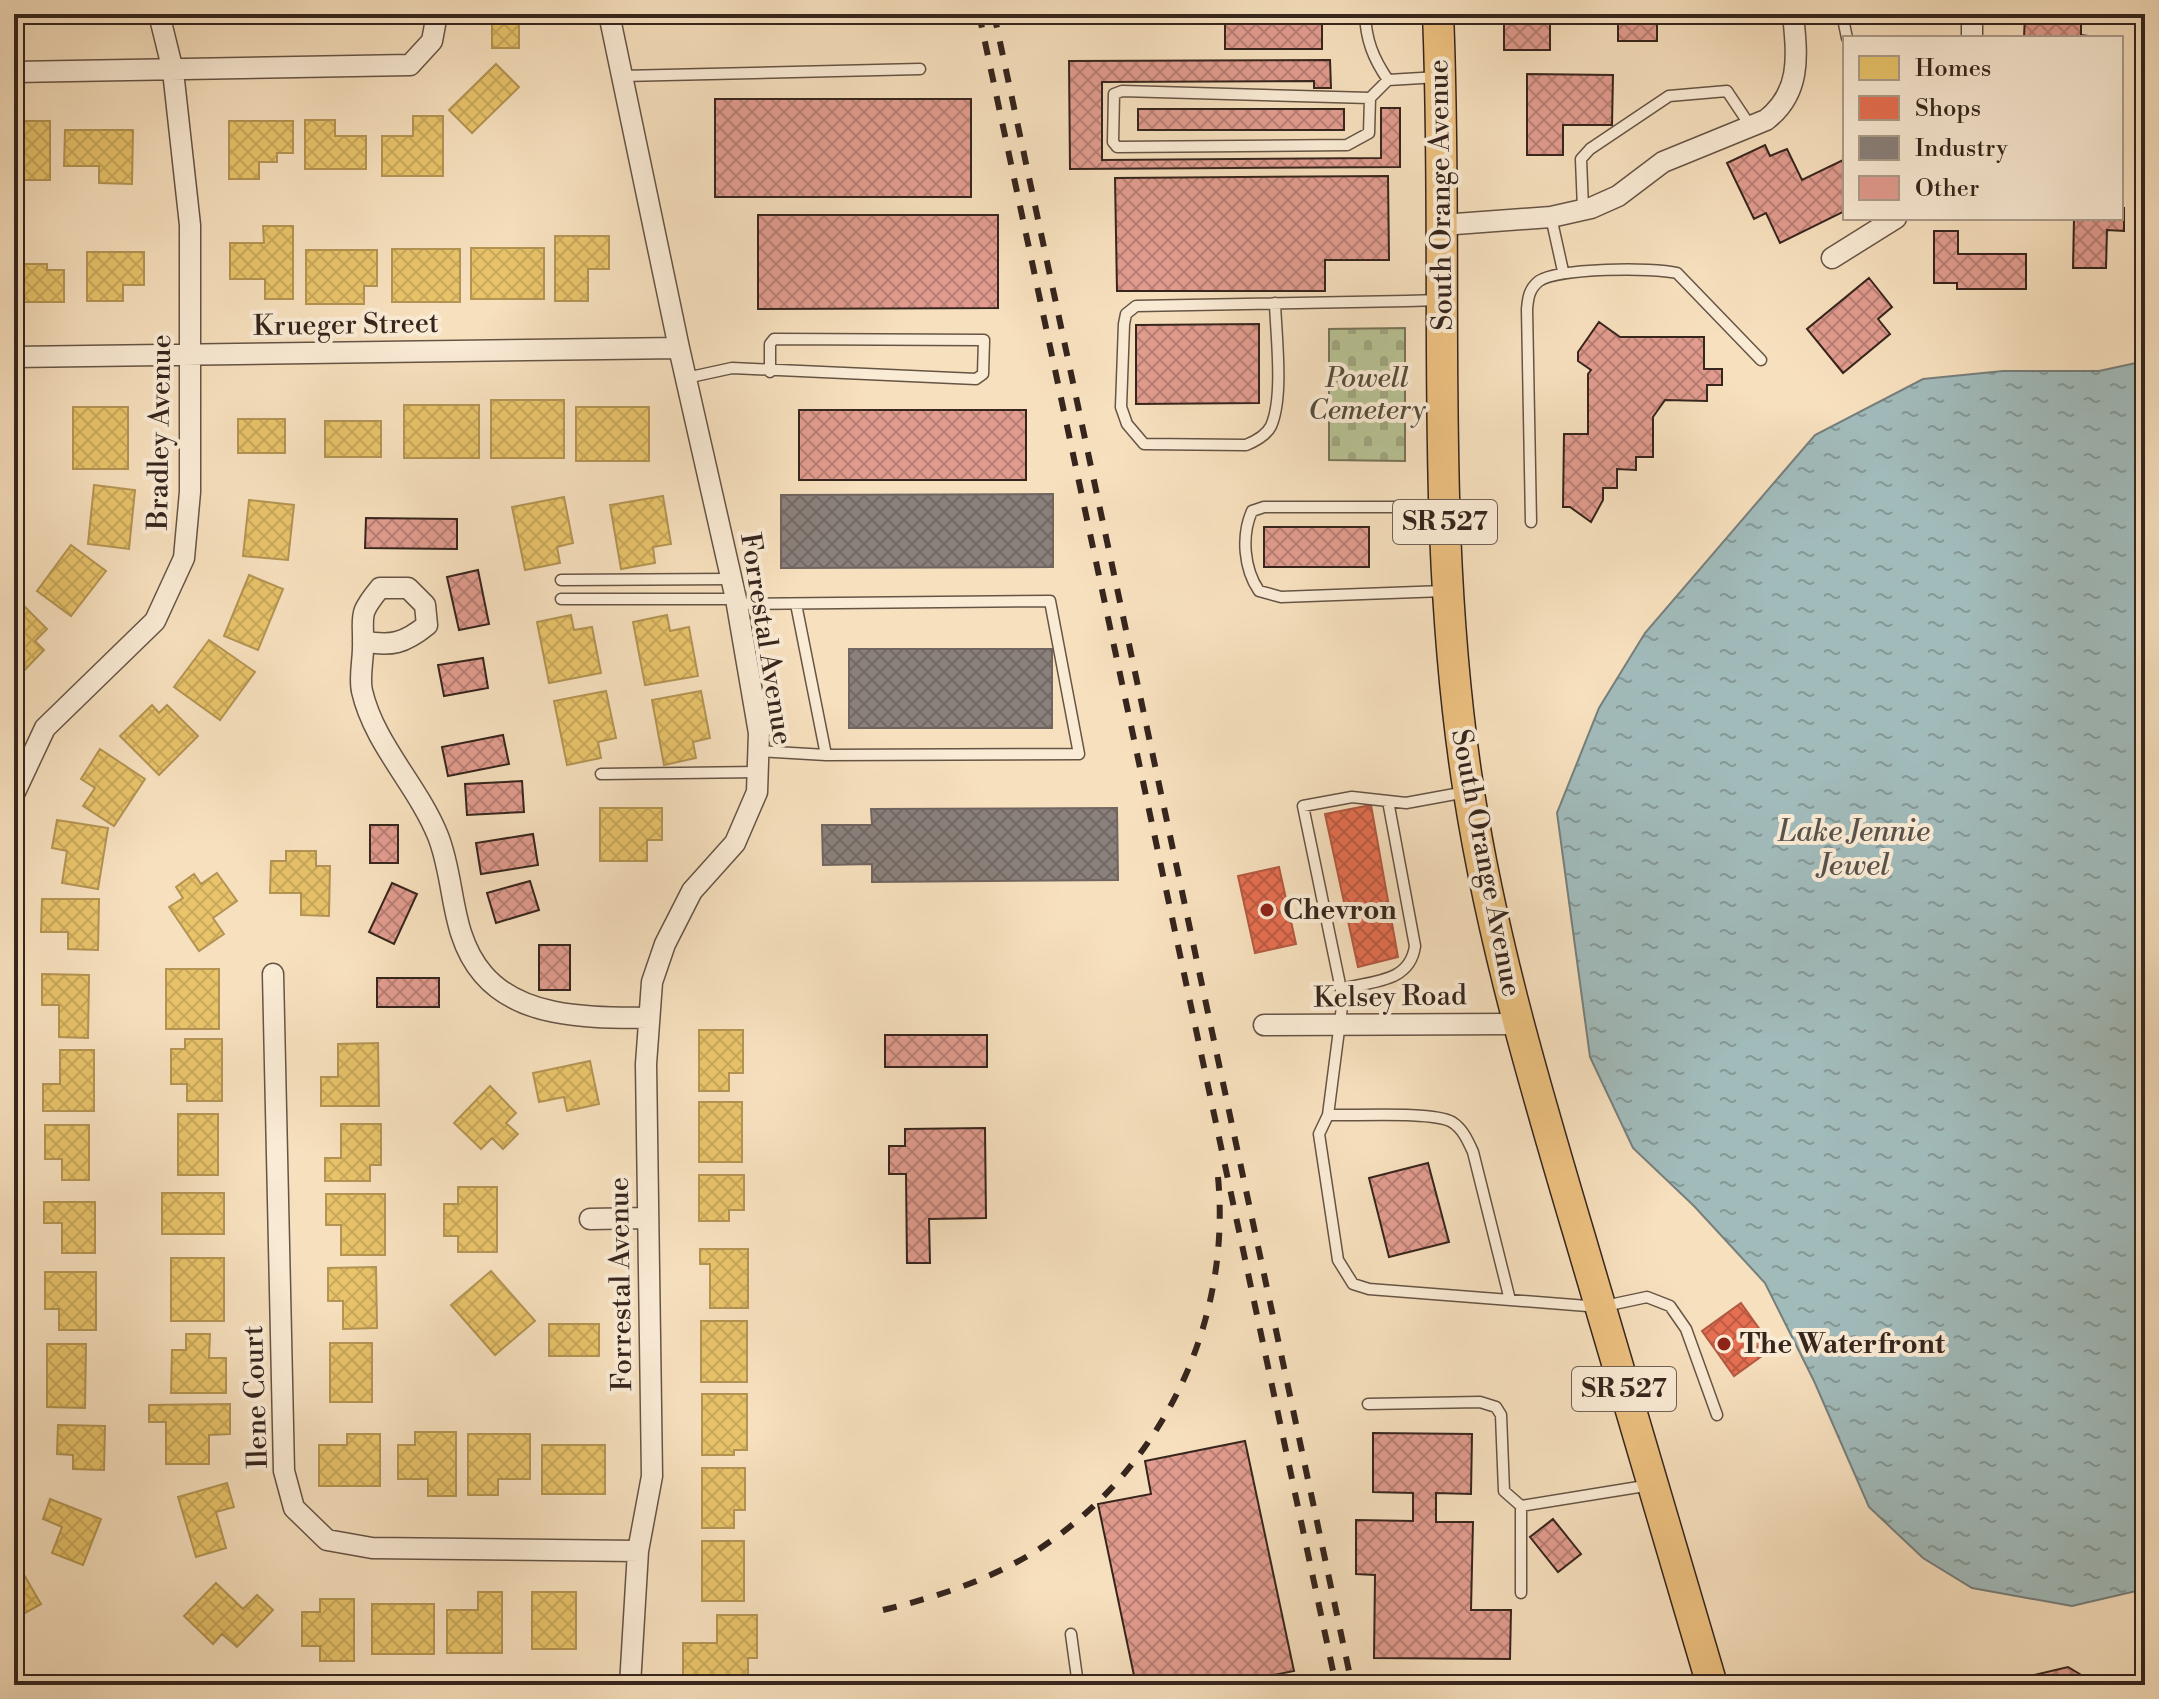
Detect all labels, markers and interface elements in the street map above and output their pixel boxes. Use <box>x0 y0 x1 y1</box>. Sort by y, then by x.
legend <box>1843 36 2123 220</box>
text: Homes <box>1915 54 1991 84</box>
street label: South Orange Avenue <box>1421 59 1461 331</box>
text: Shops <box>1915 94 1981 124</box>
text: Industry <box>1915 134 2008 164</box>
text: Other <box>1915 174 1979 204</box>
street label: Krueger Street <box>253 306 439 344</box>
street label: Bradley Avenue <box>141 334 179 531</box>
park label: Powell Cemetery <box>1308 361 1427 428</box>
road number: SR 527 <box>1393 500 1497 544</box>
street label: Forrestal Avenue <box>732 530 800 748</box>
street label: South Orange Avenue <box>1443 726 1529 1000</box>
water label: Lake Jennie Jewel <box>1777 813 1930 885</box>
place label: Chevron <box>1283 893 1397 928</box>
marker: Chevron <box>1258 901 1276 919</box>
street label: Kelsey Road <box>1313 978 1467 1016</box>
street label: Forrestal Avenue <box>602 1177 640 1391</box>
street label: Ilene Court <box>236 1325 276 1469</box>
place label: The Waterfront <box>1740 1327 1946 1362</box>
marker: The Waterfront <box>1715 1335 1733 1353</box>
road number: SR 527 <box>1572 1367 1676 1411</box>

